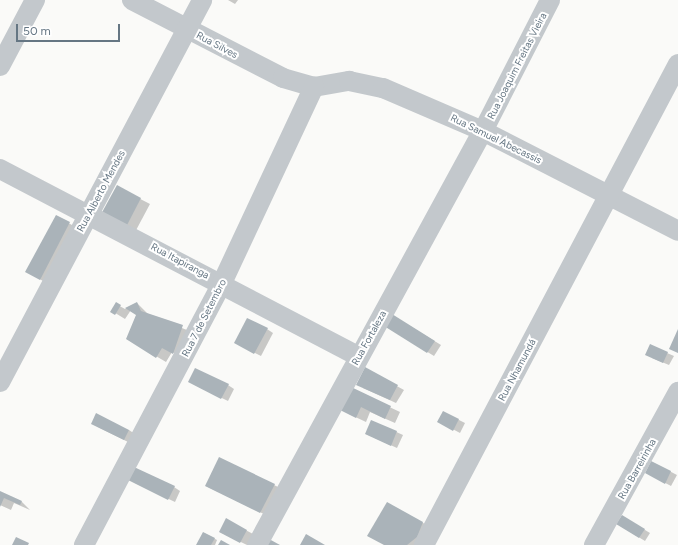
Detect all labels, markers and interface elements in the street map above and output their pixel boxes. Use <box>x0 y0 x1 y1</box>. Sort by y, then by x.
street label: Rua Joaquim Freitas Vieira <box>485 11 549 121</box>
scale bar <box>18 16 122 42</box>
text: 50 m <box>23 24 51 38</box>
street label: Rua Silves <box>194 29 240 61</box>
street label: Rua Samuel Abecassis <box>449 112 543 166</box>
street label: Rua Alberto Mendes <box>74 148 128 234</box>
street label: Rua Itapiranga <box>149 241 211 281</box>
street label: Rua 7 de Setembro <box>179 277 229 359</box>
street label: Rua Fortaleza <box>349 309 389 367</box>
street label: Rua Nhamundá <box>496 337 538 403</box>
street label: Rua Barreirinha <box>615 437 659 501</box>

